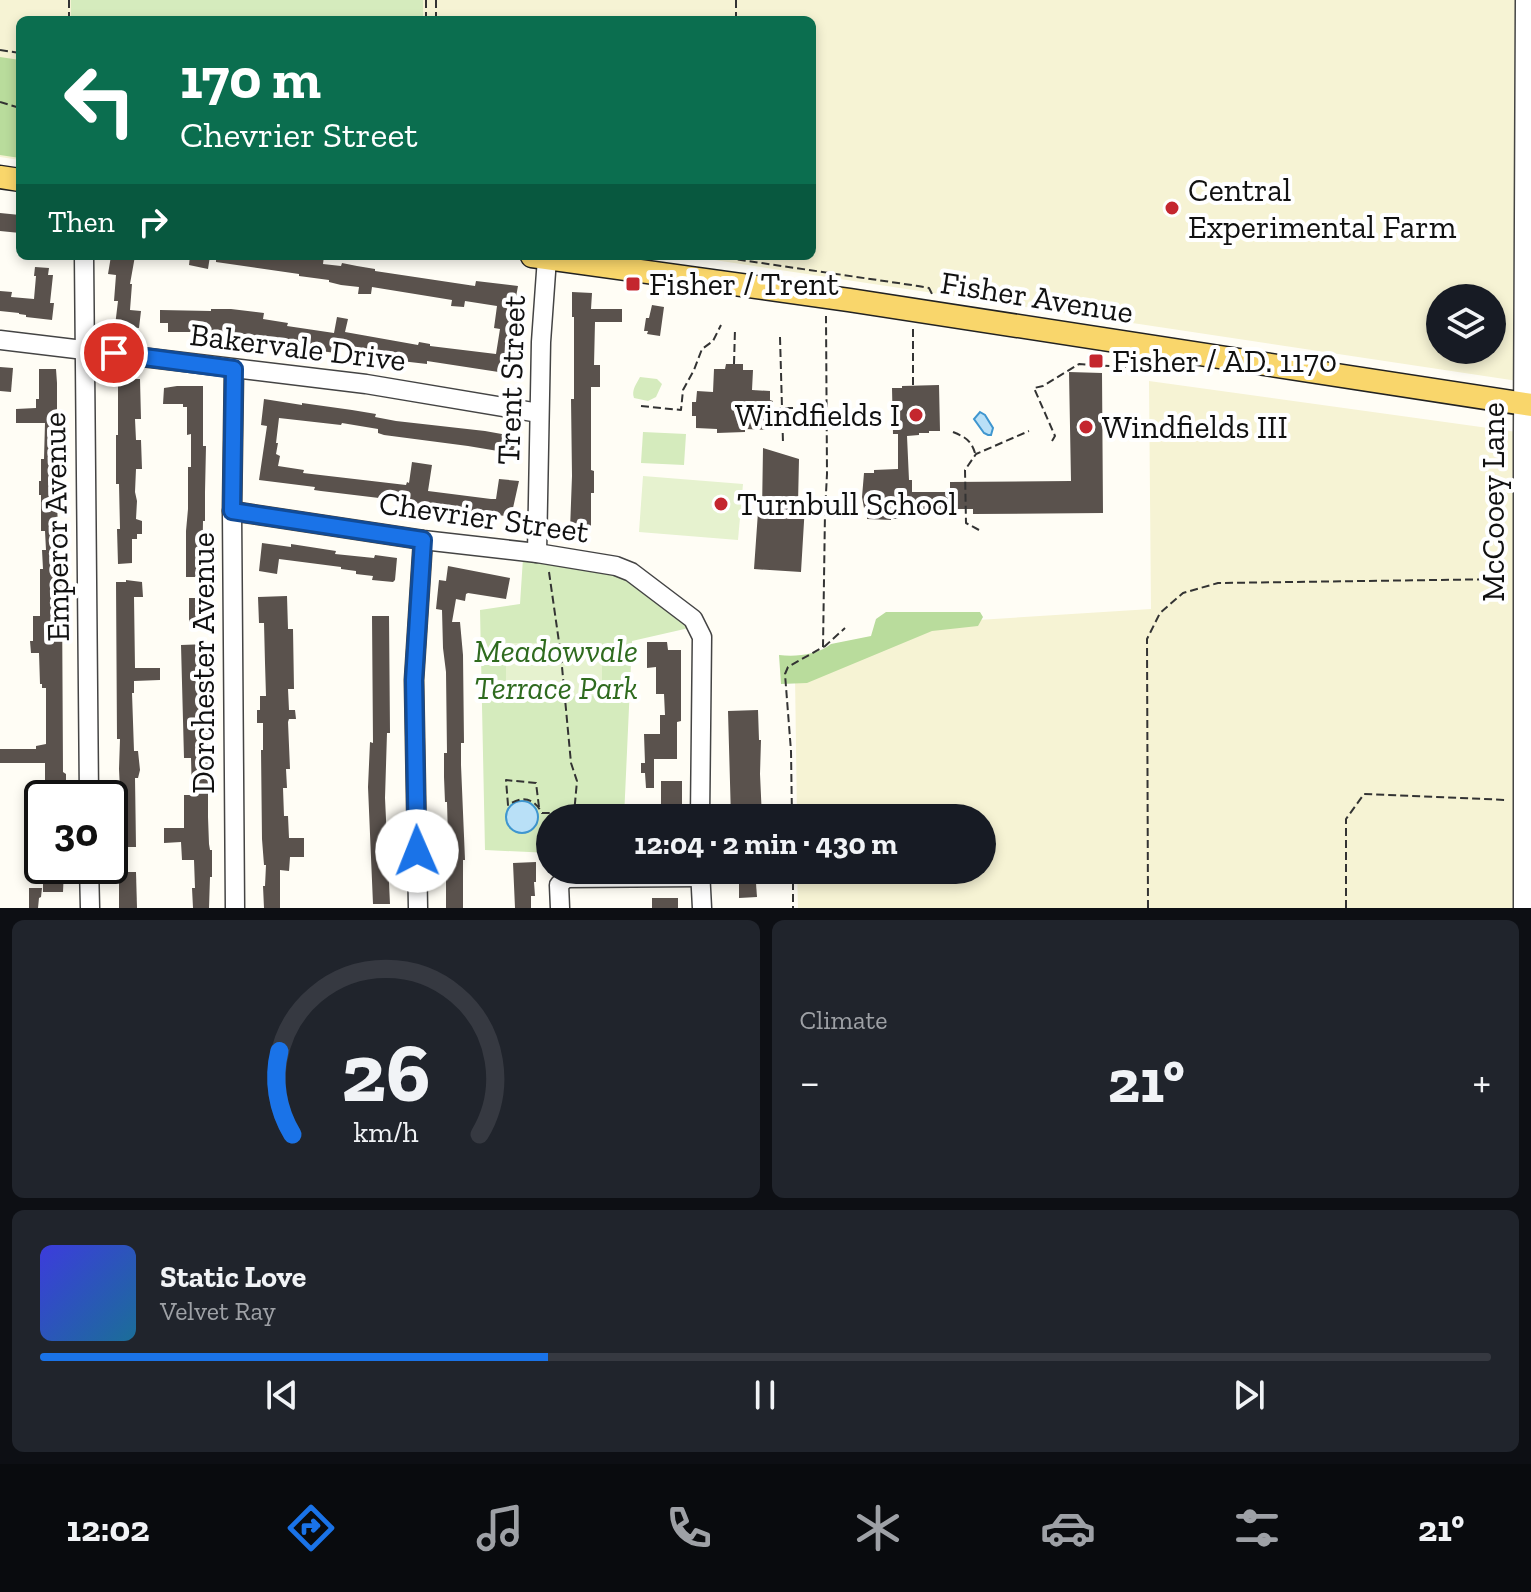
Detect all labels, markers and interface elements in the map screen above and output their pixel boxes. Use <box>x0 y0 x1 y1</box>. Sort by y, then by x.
text: 170 m <box>180 45 321 112</box>
icon: left <box>48 48 152 152</box>
text: Chevrier Street <box>180 113 418 156</box>
place label: Central Experimental Farm <box>1188 171 1457 246</box>
marker: Central Experimental Farm <box>1163 199 1181 217</box>
icon: right <box>131 200 175 244</box>
text: Then <box>48 204 115 240</box>
street label: Fisher Avenue <box>938 263 1136 331</box>
place label: Fisher / Trent <box>649 265 839 303</box>
marker: Fisher / Trent <box>624 275 642 293</box>
map controls <box>1426 284 1506 364</box>
button: layers <box>1426 284 1506 364</box>
street label: Trent Street <box>489 294 533 465</box>
street label: Bakervale Drive <box>188 315 408 379</box>
pin <box>80 319 148 387</box>
icon: arrive <box>92 331 136 375</box>
place label: Fisher / AD. 1170 <box>1112 342 1337 380</box>
marker: Fisher / AD. 1170 <box>1087 352 1105 370</box>
place label: Windfields I <box>735 396 900 434</box>
street label: McCooey Lane <box>1474 402 1512 602</box>
marker: Windfields I <box>907 406 925 424</box>
place label: Windfields III <box>1102 408 1288 446</box>
street label: Emperor Avenue <box>35 412 77 642</box>
marker: Windfields III <box>1077 418 1095 436</box>
street label: Chevrier Street <box>377 483 591 551</box>
place label: Turnbull School <box>737 485 957 523</box>
marker: Turnbull School <box>712 495 730 513</box>
street label: Dorchester Avenue <box>184 532 222 794</box>
park label: Meadowvale Terrace Park <box>474 632 638 707</box>
speed limit sign: 30 <box>24 780 128 884</box>
position arrow <box>375 809 459 893</box>
text: 12:04 · 2 min · 430 m <box>634 826 898 862</box>
text: Climate <box>800 1004 887 1036</box>
text: 26 <box>341 1022 430 1122</box>
text: 21° <box>1108 1045 1185 1117</box>
text: − <box>800 1055 820 1108</box>
text: + <box>1472 1055 1491 1108</box>
text: km/h <box>353 1115 418 1149</box>
text: Static Love <box>160 1259 306 1295</box>
text: Velvet Ray <box>160 1295 276 1327</box>
icon: previous <box>260 1373 304 1417</box>
icon: pause <box>743 1373 787 1417</box>
icon: next <box>1227 1373 1271 1417</box>
icon: directions <box>283 1500 339 1556</box>
icon: music <box>472 1500 528 1556</box>
icon: phone <box>661 1500 717 1556</box>
icon: climate <box>850 1500 906 1556</box>
icon: car <box>1040 1500 1096 1556</box>
icon: filters <box>1229 1500 1285 1556</box>
text: 12:02 <box>67 1507 149 1550</box>
text: 21° <box>1418 1507 1464 1550</box>

